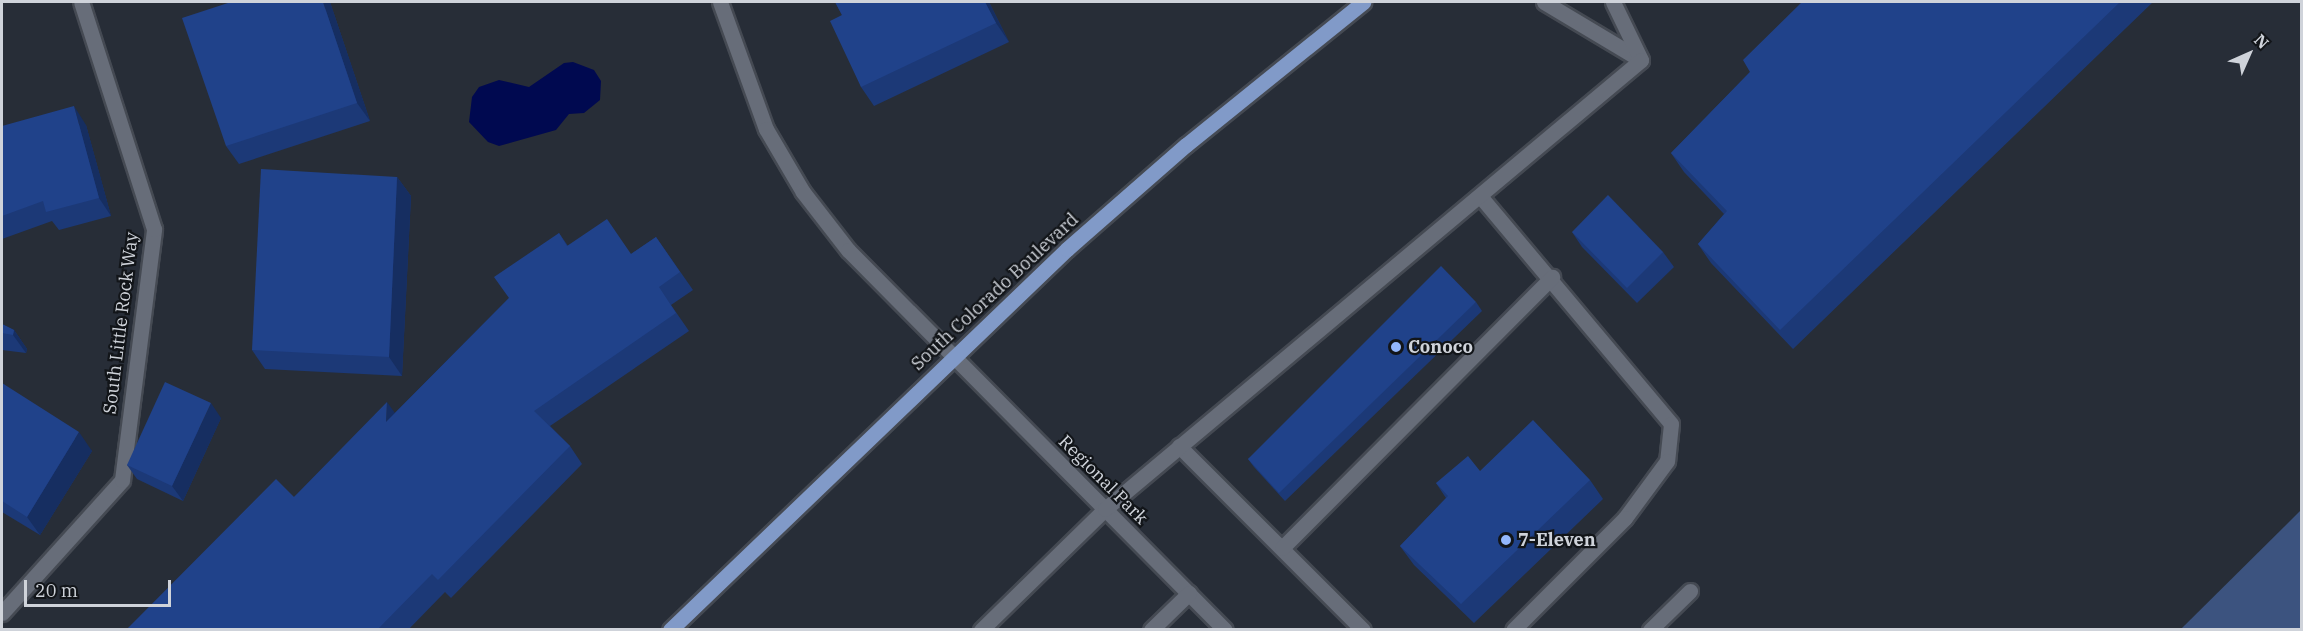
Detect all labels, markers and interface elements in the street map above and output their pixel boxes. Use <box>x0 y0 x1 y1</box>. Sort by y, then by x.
north arrow <box>2219 24 2279 84</box>
text: N <box>2250 30 2273 53</box>
street label: South Colorado Boulevard <box>907 209 1083 375</box>
street label: South Little Rock Way <box>99 231 143 415</box>
place label: Conoco <box>1408 336 1473 358</box>
marker: Conoco <box>1389 340 1403 354</box>
street label: Regional Park <box>1054 431 1152 529</box>
place label: 7-Eleven <box>1518 529 1596 551</box>
marker: 7-Eleven <box>1499 533 1513 547</box>
scale bar <box>27 568 174 606</box>
text: 20 m <box>35 579 78 602</box>

